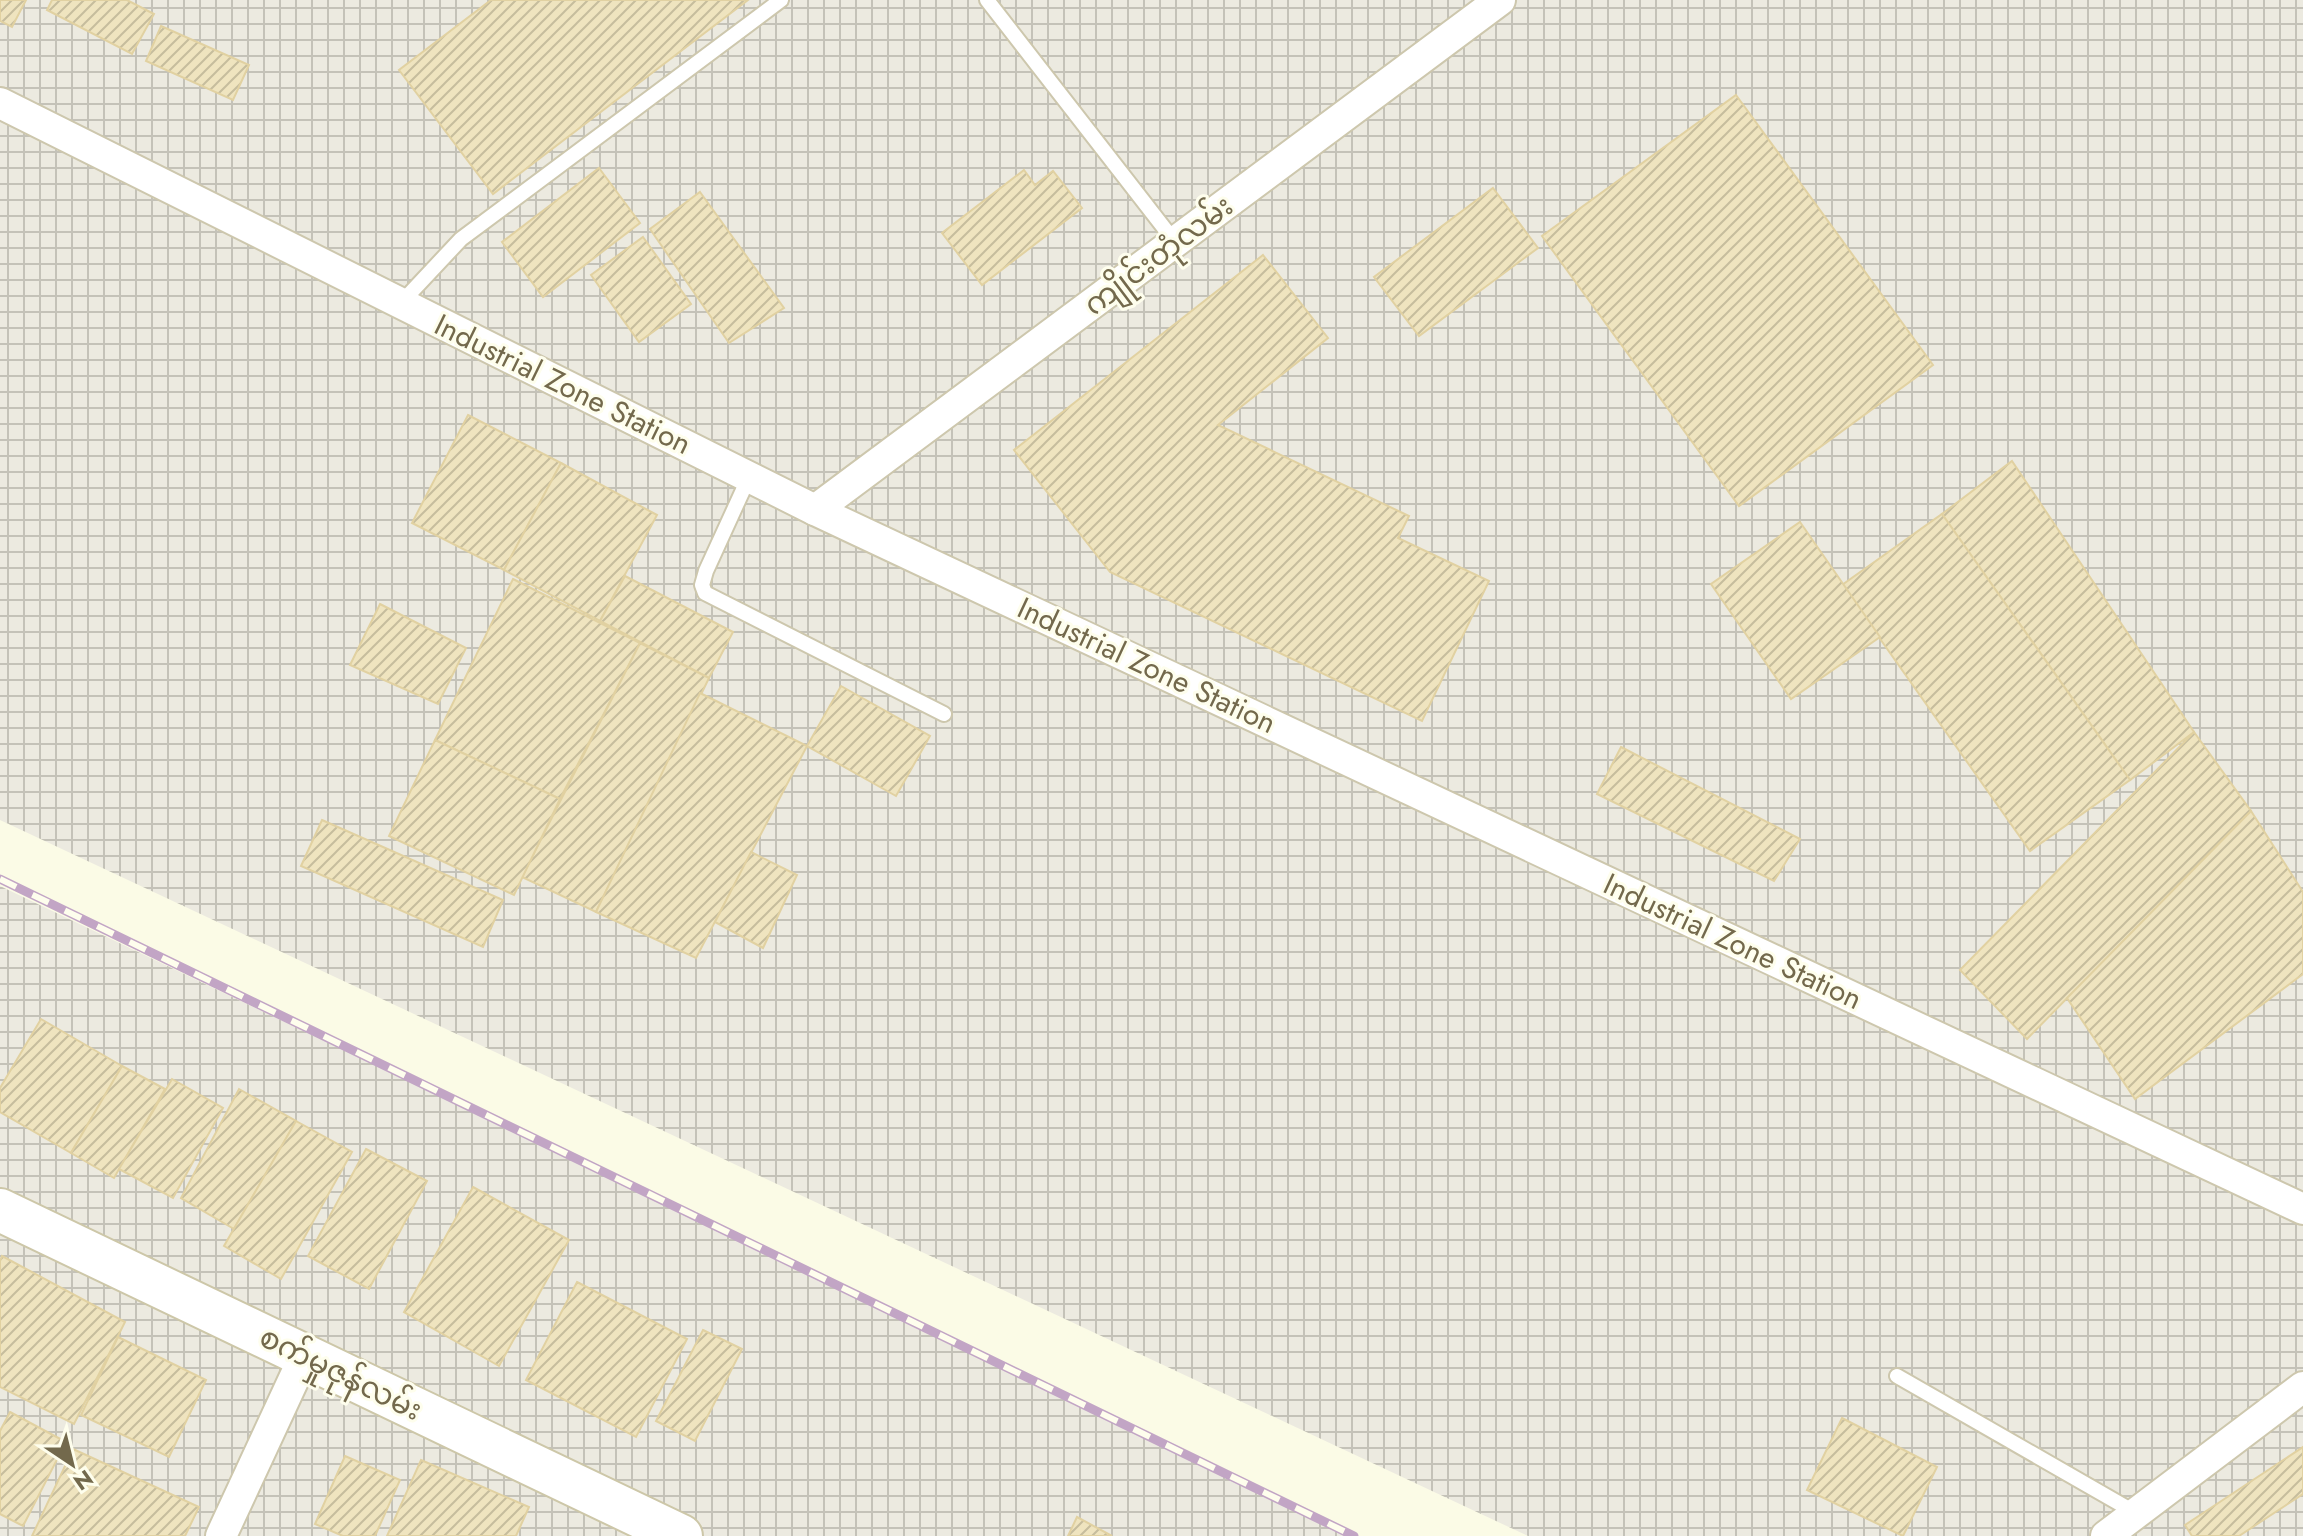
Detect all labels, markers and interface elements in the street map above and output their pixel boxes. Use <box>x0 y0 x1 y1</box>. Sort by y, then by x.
street label: ကျိုင်းတုံလမ်း <box>1074 184 1244 329</box>
street label: Industrial Zone Station <box>427 303 699 465</box>
street label: Industrial Zone Station <box>1011 586 1283 744</box>
street label: Industrial Zone Station <box>1597 862 1869 1020</box>
street label: စက်မှုဇုန်လမ်း <box>251 1315 430 1435</box>
north arrow <box>32 1424 112 1504</box>
text: N <box>67 1462 100 1498</box>

